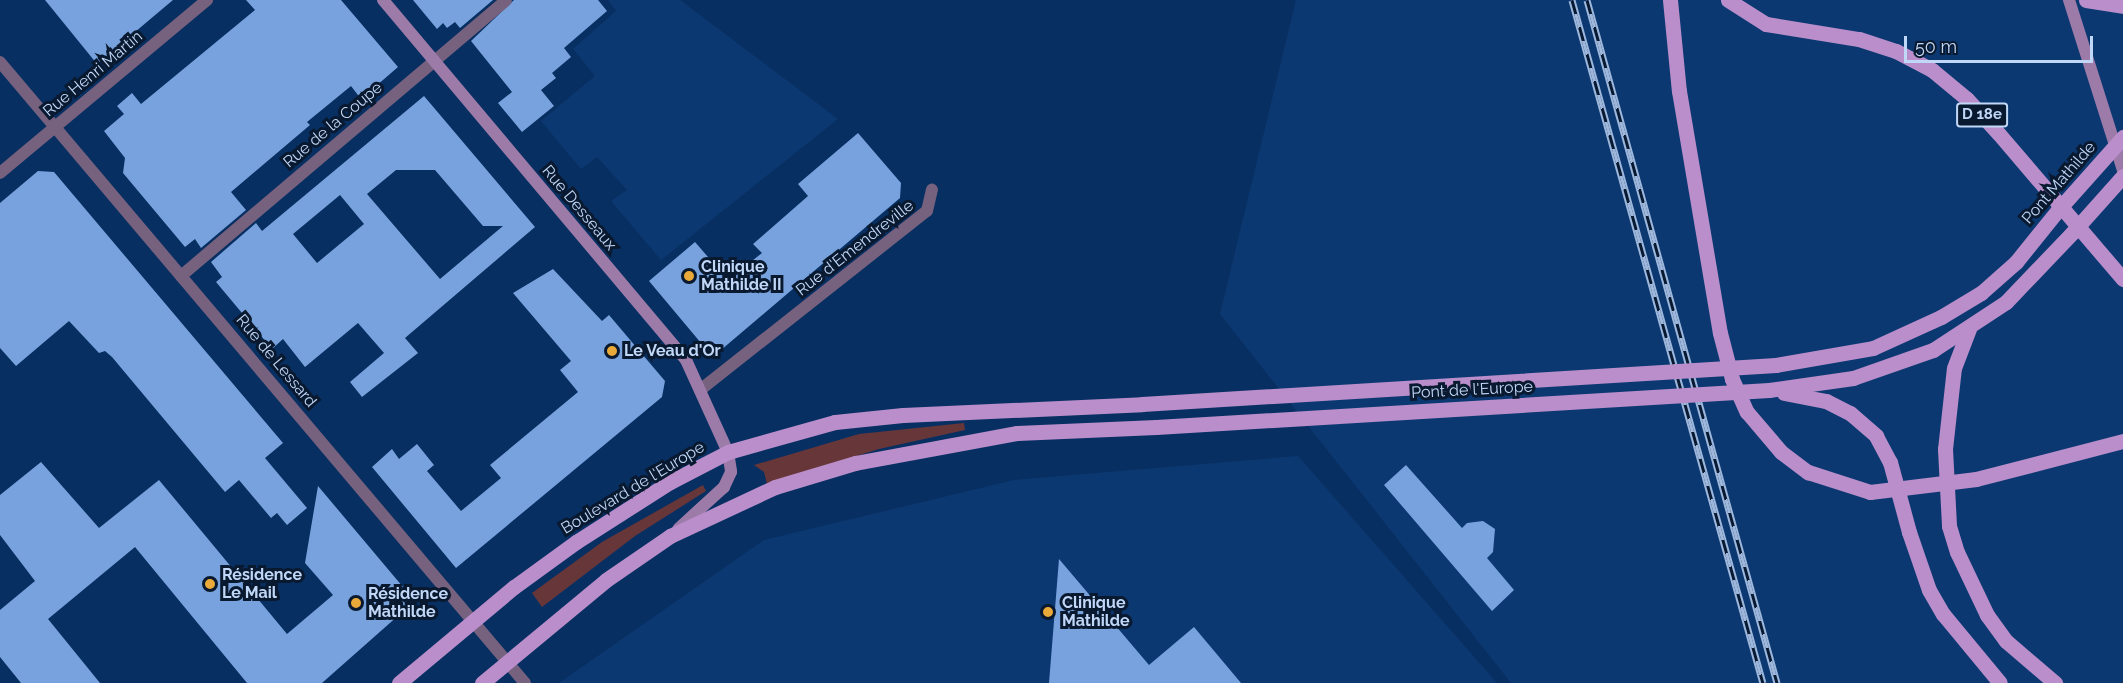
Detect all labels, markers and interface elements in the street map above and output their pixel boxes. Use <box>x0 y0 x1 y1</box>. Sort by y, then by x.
scale bar <box>1907 24 2096 62</box>
street label: Rue Henri Martin <box>40 27 146 121</box>
text: 50 m <box>1915 36 1957 57</box>
street label: Rue de la Coupe <box>280 78 386 172</box>
road number: D 18e <box>1955 103 2009 127</box>
street label: Pont Mathilde <box>2018 138 2100 228</box>
street label: Rue Desseaux <box>538 162 620 254</box>
street label: Rue d'Emendreville <box>792 196 918 300</box>
place label: Clinique Mathilde II <box>701 257 782 295</box>
marker: Clinique Mathilde II <box>682 269 696 283</box>
street label: Rue de Lessard <box>232 311 320 411</box>
place label: Le Veau d'Or <box>624 341 721 361</box>
marker: Le Veau d'Or <box>605 344 619 358</box>
street label: Pont de l'Europe <box>1411 377 1533 403</box>
street label: Boulevard de l'Europe <box>558 438 708 538</box>
place label: Résidence Le Mail <box>222 565 302 603</box>
marker: Résidence Le Mail <box>203 577 217 591</box>
place label: Résidence Mathilde <box>368 584 448 622</box>
place label: Clinique Mathilde <box>1062 593 1130 631</box>
marker: Résidence Mathilde <box>349 596 363 610</box>
marker: Clinique Mathilde <box>1039 603 1057 621</box>

